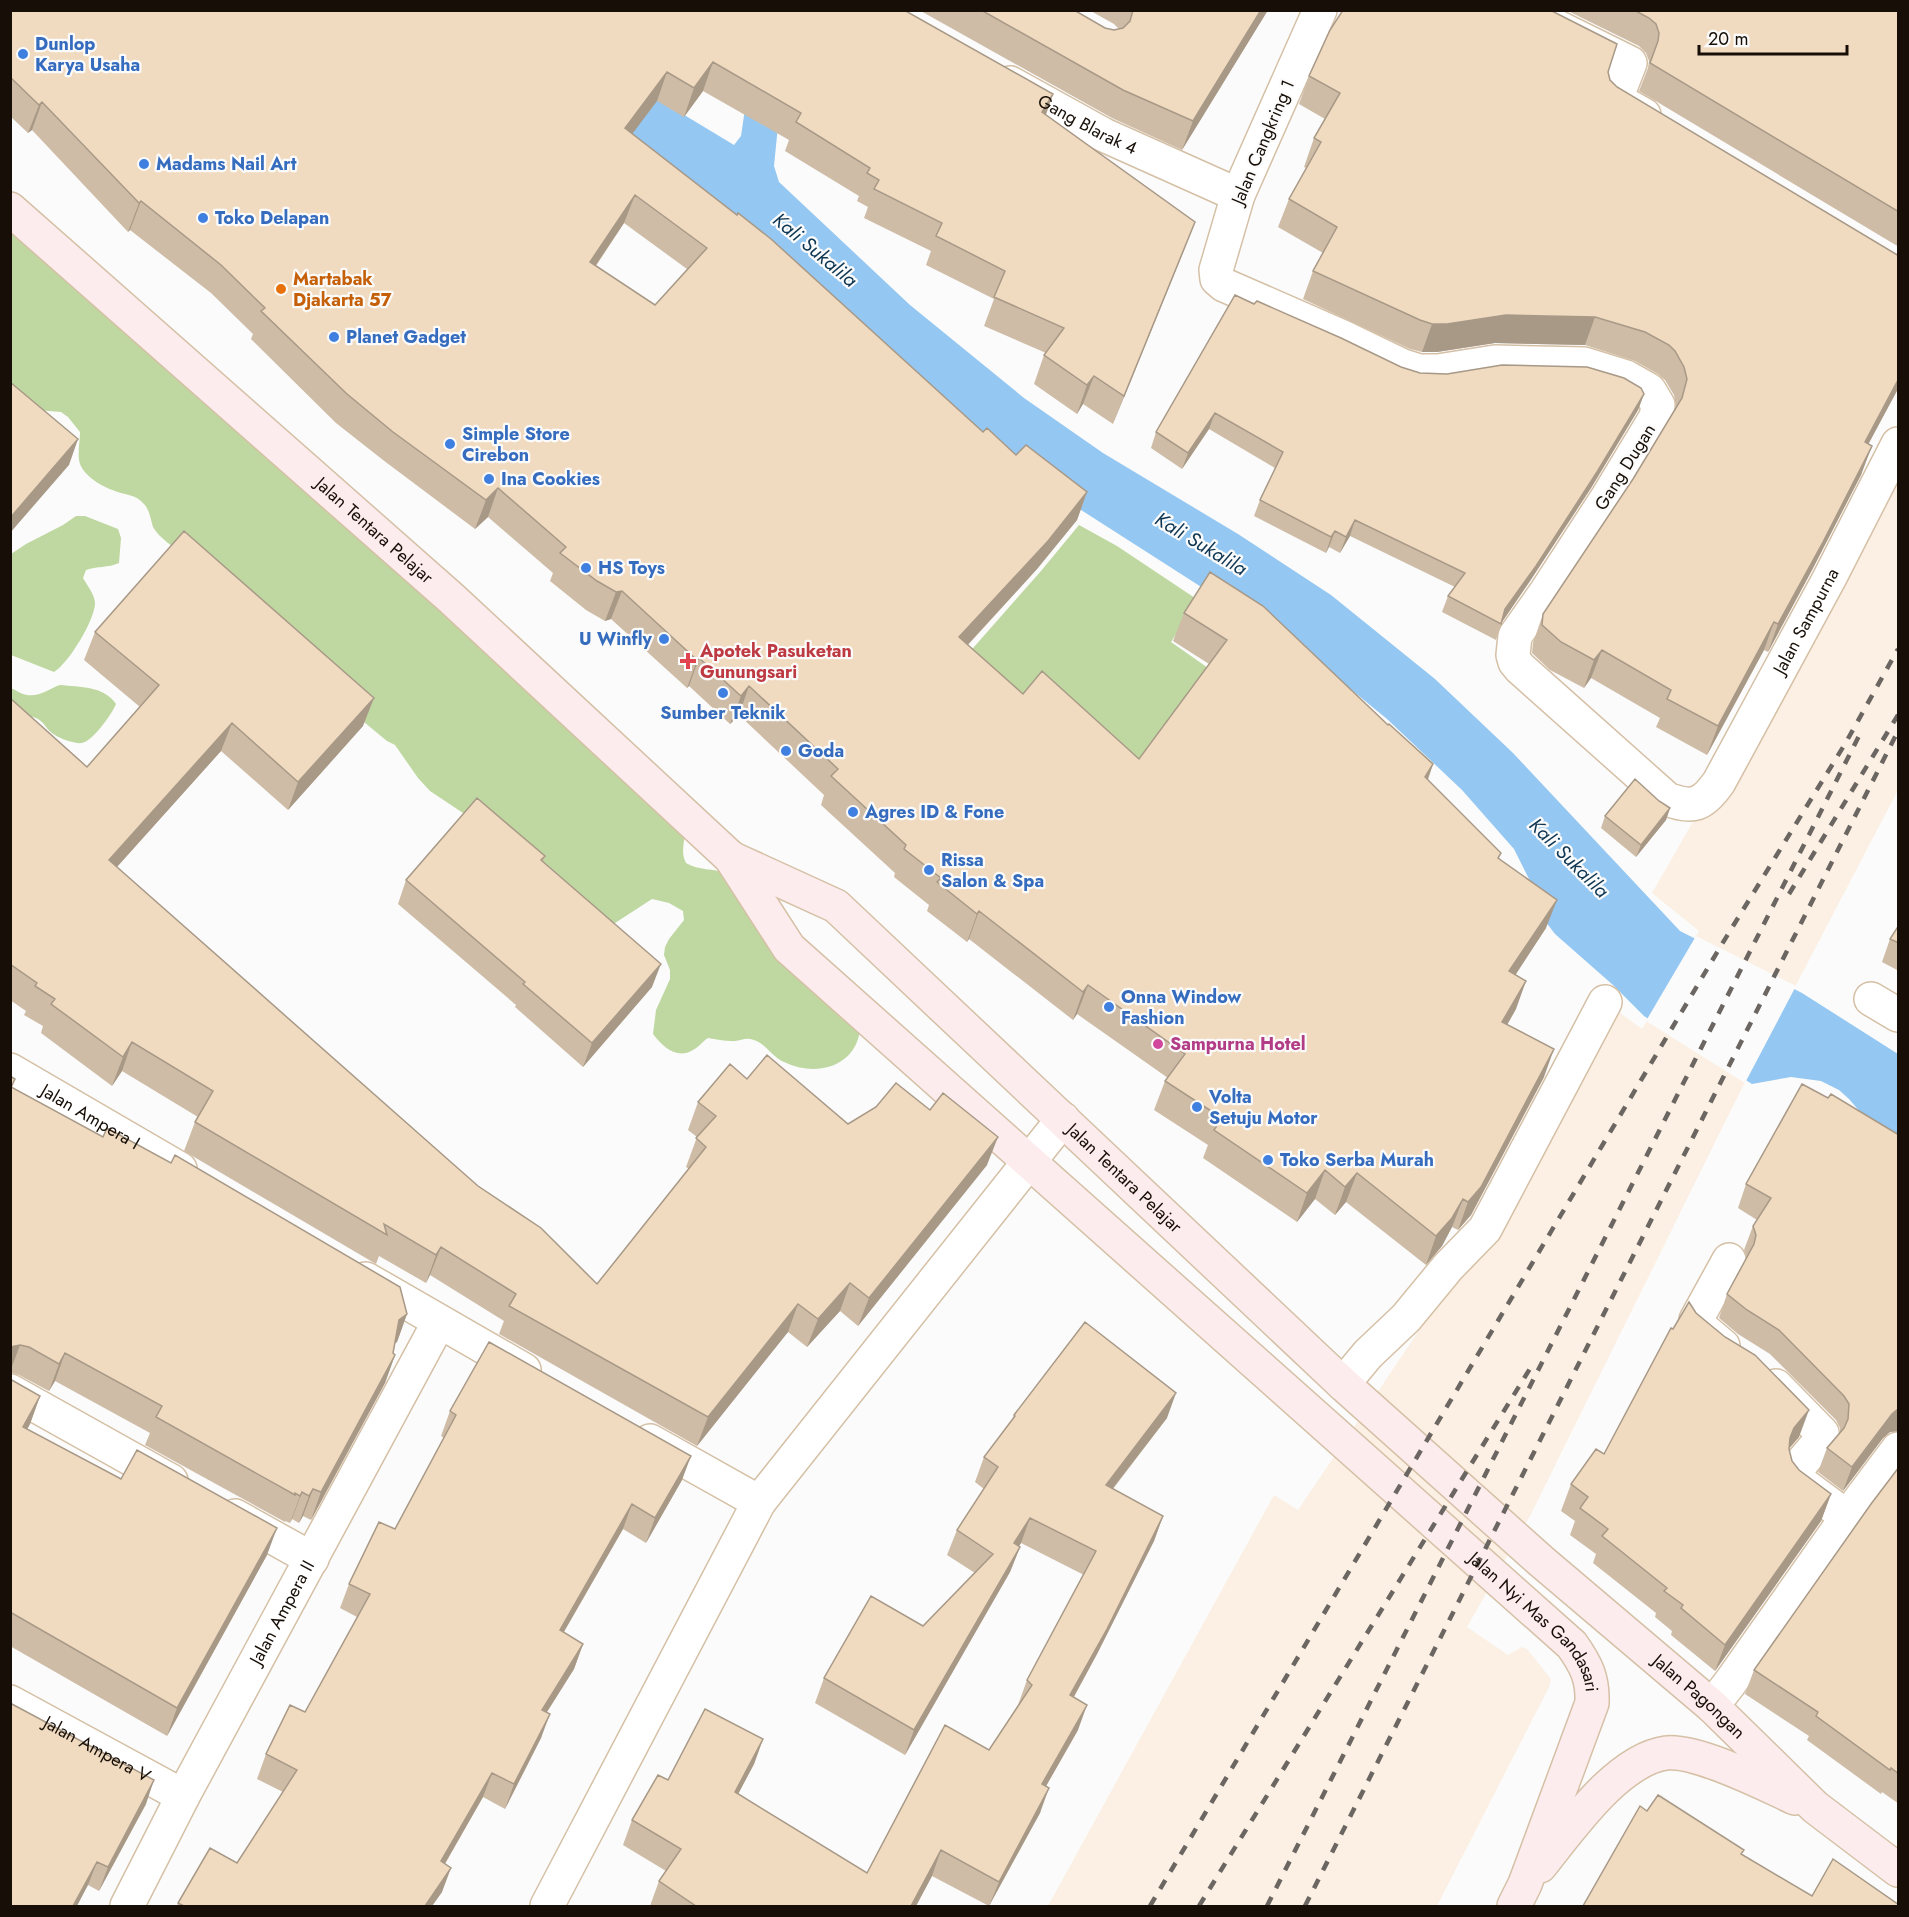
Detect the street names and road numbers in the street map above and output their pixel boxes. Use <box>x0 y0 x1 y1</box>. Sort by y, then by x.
street label: Jalan Cangkring 1 <box>1224 76 1301 210</box>
street label: Gang Blarak 4 <box>1033 88 1141 161</box>
street label: Gang Dugan <box>1588 419 1662 515</box>
street label: Jalan Tentara Pelajar <box>308 470 440 590</box>
street label: Jalan Sampurna <box>1766 564 1845 681</box>
street label: Jalan Ampera I <box>34 1077 145 1156</box>
street label: Jalan Tentara Pelajar <box>1060 1116 1189 1240</box>
street label: Jalan Nyi Mas Gandasari <box>1461 1544 1605 1693</box>
street label: Jalan Ampera II <box>242 1556 321 1671</box>
street label: Jalan Pagongan <box>1645 1647 1751 1745</box>
street label: Jalan Ampera V <box>37 1709 155 1789</box>

